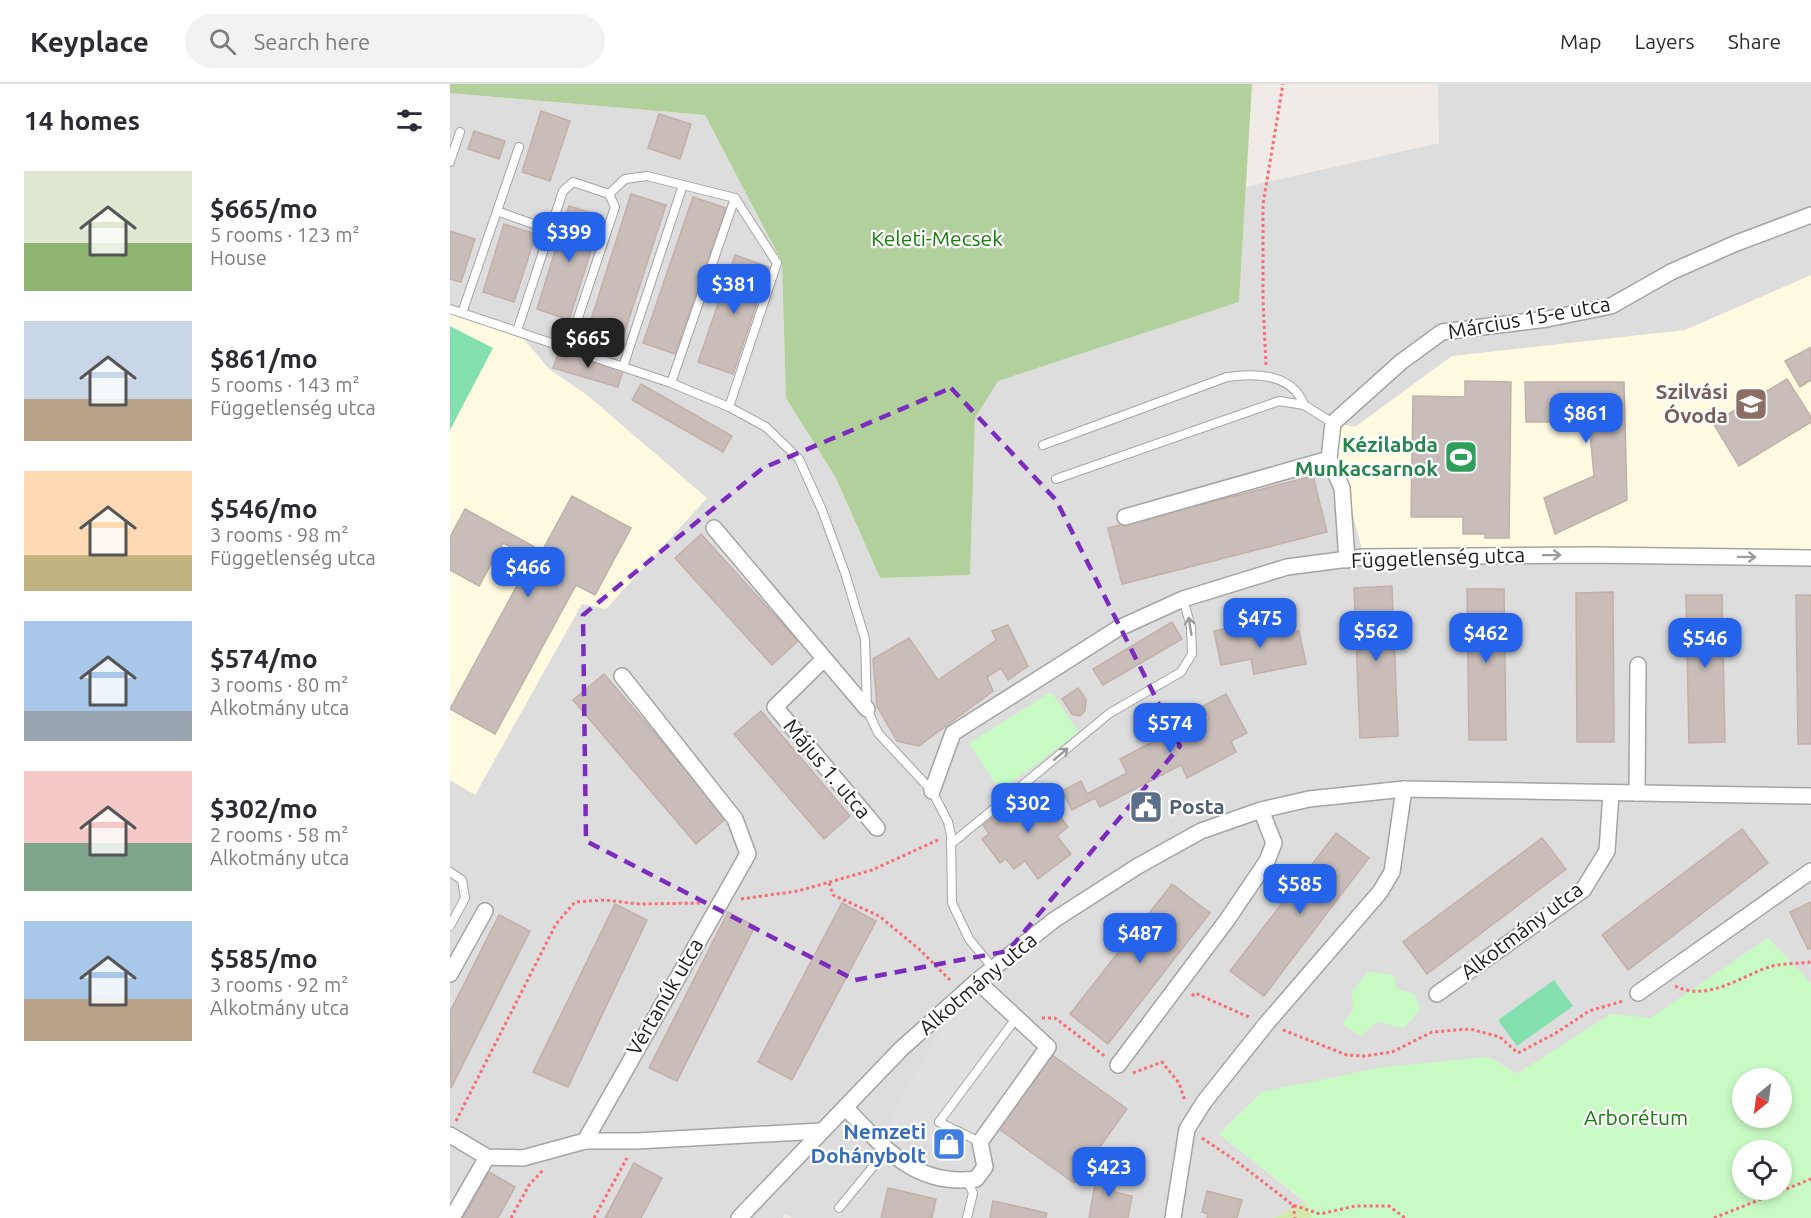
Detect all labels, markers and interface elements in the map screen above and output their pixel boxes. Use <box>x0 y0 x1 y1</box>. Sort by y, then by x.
search box <box>185 14 605 68</box>
icon: search <box>206 25 239 58</box>
text: Keyplace <box>30 26 149 57</box>
text: Search here <box>254 29 370 54</box>
text: Map <box>1560 29 1601 53</box>
text: Layers <box>1634 29 1695 53</box>
text: Share <box>1728 29 1781 53</box>
icon: filters <box>393 104 426 137</box>
text: 14 homes <box>24 106 140 135</box>
text: $665/mo <box>210 194 318 223</box>
icon: home <box>72 195 144 267</box>
pin: $399 <box>533 212 605 263</box>
text: $399 <box>546 220 592 243</box>
text: 5 rooms · 123 m² <box>210 223 360 246</box>
park label: Keleti-Mecsek <box>871 226 1003 250</box>
text: House <box>210 246 267 269</box>
pin: $381 <box>698 264 770 315</box>
text: $381 <box>711 272 757 295</box>
street label: Március 15-e utca <box>1446 291 1612 343</box>
pin: $665 <box>552 318 624 369</box>
text: $665 <box>565 326 611 349</box>
text: $861/mo <box>210 344 318 373</box>
icon: home <box>72 345 144 417</box>
text: 5 rooms · 143 m² <box>210 373 360 396</box>
place label: Szilvási Óvoda <box>1656 379 1728 427</box>
school or university icon: Szilvási Óvoda <box>1733 386 1769 422</box>
pin: $861 <box>1550 393 1622 444</box>
text: Függetlenség utca <box>210 396 376 419</box>
text: $861 <box>1563 401 1609 424</box>
place label: Kézilabda Munkacsarnok <box>1295 432 1438 480</box>
sports icon: Kézilabda Munkacsarnok <box>1443 439 1479 475</box>
text: $546/mo <box>210 494 318 523</box>
icon: home <box>72 495 144 567</box>
text: 3 rooms · 98 m² <box>210 523 348 546</box>
street label: Függetlenség utca <box>1351 542 1525 572</box>
text: Függetlenség utca <box>210 546 376 569</box>
pin: $466 <box>492 547 564 598</box>
one-way arrow <box>1542 549 1562 561</box>
one-way arrow <box>1737 551 1757 563</box>
text: $466 <box>505 555 551 578</box>
pin: $475 <box>1224 598 1296 649</box>
text: $475 <box>1237 606 1283 629</box>
pin: $562 <box>1340 611 1412 662</box>
pin: $462 <box>1450 613 1522 664</box>
one-way arrow <box>1184 617 1195 636</box>
pin: $546 <box>1669 618 1741 669</box>
text: $562 <box>1353 619 1399 642</box>
text: $462 <box>1463 621 1509 644</box>
text: $546 <box>1682 626 1728 649</box>
text: $574/mo <box>210 644 318 673</box>
icon: home <box>72 645 144 717</box>
text: 3 rooms · 80 m² <box>210 673 348 696</box>
text: Alkotmány utca <box>210 696 349 719</box>
pin: $574 <box>1134 703 1206 754</box>
text: $574 <box>1147 711 1193 734</box>
street label: Május 1. utca <box>779 714 876 823</box>
one-way arrow <box>1053 747 1069 760</box>
pin: $302 <box>992 783 1064 834</box>
public building icon: Posta <box>1128 789 1164 825</box>
text: $302 <box>1005 791 1051 814</box>
text: $302/mo <box>210 794 318 823</box>
place label: Posta <box>1169 794 1225 818</box>
icon: home <box>72 795 144 867</box>
text: 2 rooms · 58 m² <box>210 823 348 846</box>
text: Alkotmány utca <box>210 846 349 869</box>
pin: $585 <box>1264 864 1336 915</box>
text: $585 <box>1277 872 1323 895</box>
street label: Alkotmány utca <box>1456 877 1587 984</box>
pin: $487 <box>1104 913 1176 964</box>
text: $487 <box>1117 921 1163 944</box>
street label: Alkotmány utca <box>914 927 1041 1039</box>
street label: Vértanúk utca <box>621 934 707 1059</box>
text: $585/mo <box>210 944 318 973</box>
icon: home <box>72 945 144 1017</box>
text: 3 rooms · 92 m² <box>210 973 348 996</box>
text: Alkotmány utca <box>210 996 349 1019</box>
north arrow <box>1732 1068 1792 1128</box>
map controls <box>1732 1068 1792 1200</box>
park label: Arborétum <box>1584 1105 1688 1129</box>
place label: Nemzeti Dohánybolt <box>811 1119 926 1167</box>
shop icon: Nemzeti Dohánybolt <box>931 1126 967 1162</box>
button: locate <box>1732 1140 1792 1200</box>
pin: $423 <box>1073 1147 1145 1198</box>
text: $423 <box>1086 1155 1132 1178</box>

